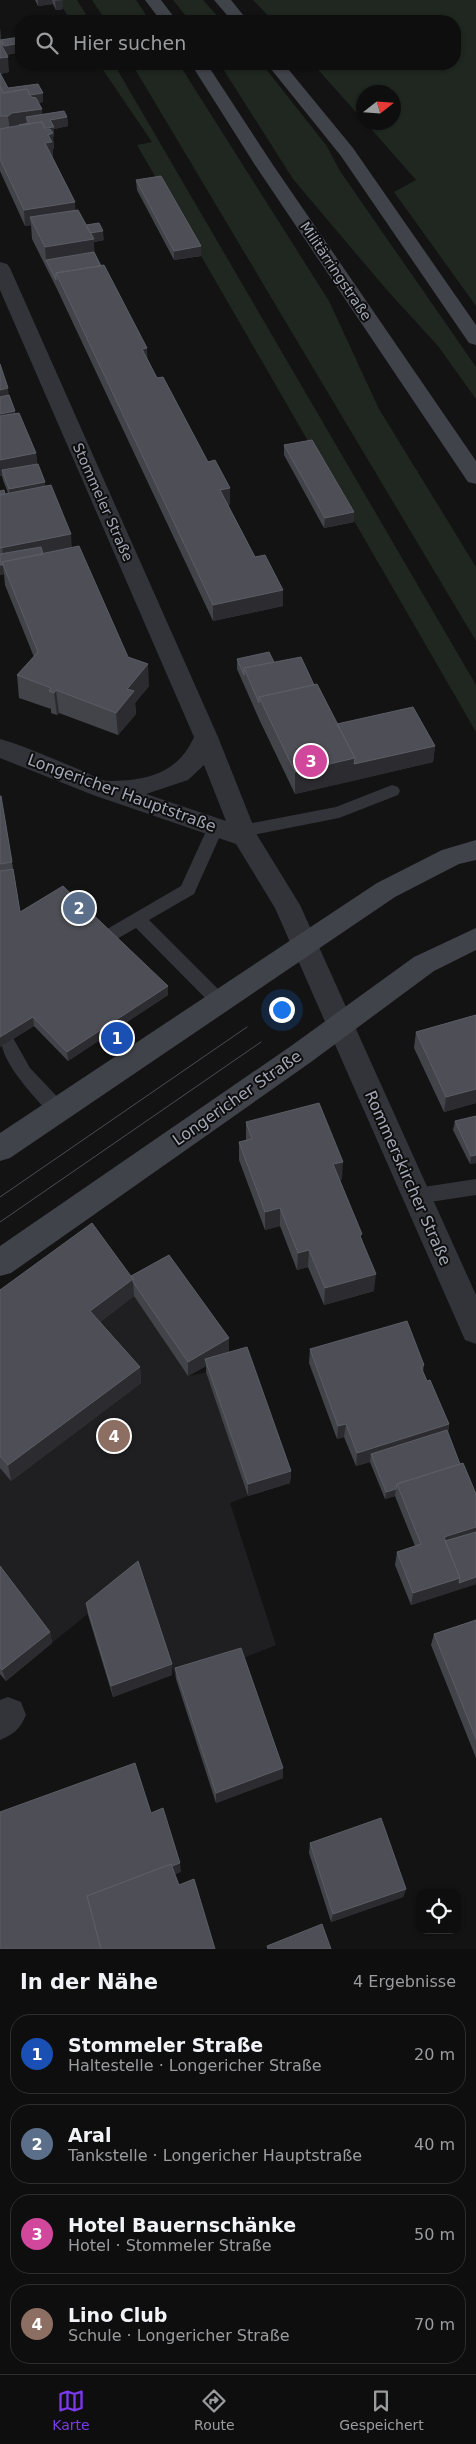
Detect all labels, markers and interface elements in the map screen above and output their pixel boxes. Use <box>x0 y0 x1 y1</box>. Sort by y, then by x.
search box <box>15 15 461 70</box>
icon: search <box>33 29 61 57</box>
text: Hier suchen <box>73 32 186 54</box>
north arrow <box>356 85 401 130</box>
street label: Militärringstraße <box>297 219 375 323</box>
street label: Stommeler Straße <box>70 440 136 564</box>
pin: 3 <box>295 742 327 780</box>
street label: Longericher Hauptstraße <box>25 750 219 836</box>
pin: 2 <box>63 889 95 927</box>
your location <box>269 997 295 1023</box>
pin: 1 <box>101 1019 133 1057</box>
street label: Longericher Straße <box>169 1046 305 1150</box>
street label: Rommerskircher Straße <box>361 1088 455 1268</box>
pin: 4 <box>98 1417 130 1455</box>
map controls <box>416 1889 461 1934</box>
button: locate <box>416 1889 461 1934</box>
text: In der Nähe <box>20 1970 158 1994</box>
text: 4 Ergebnisse <box>353 1972 456 1991</box>
text: Stommeler Straße <box>68 2034 263 2056</box>
text: 1 <box>31 2045 43 2064</box>
text: 20 m <box>414 2045 455 2064</box>
text: Haltestelle · Longericher Straße <box>68 2056 322 2075</box>
text: Aral <box>68 2124 111 2146</box>
text: 2 <box>31 2135 43 2154</box>
text: 40 m <box>414 2135 455 2154</box>
text: Tankstelle · Longericher Hauptstraße <box>68 2146 362 2165</box>
text: Hotel Bauernschänke <box>68 2214 296 2236</box>
text: 3 <box>31 2225 43 2244</box>
text: 50 m <box>414 2225 455 2244</box>
text: Hotel · Stommeler Straße <box>68 2236 272 2255</box>
text: Lino Club <box>68 2304 167 2326</box>
text: 4 <box>31 2315 43 2334</box>
text: 70 m <box>414 2315 455 2334</box>
text: Schule · Longericher Straße <box>68 2326 290 2345</box>
tab: Karte <box>52 2387 90 2433</box>
tab: Route <box>194 2387 235 2433</box>
tab: Gespeichert <box>339 2387 424 2433</box>

